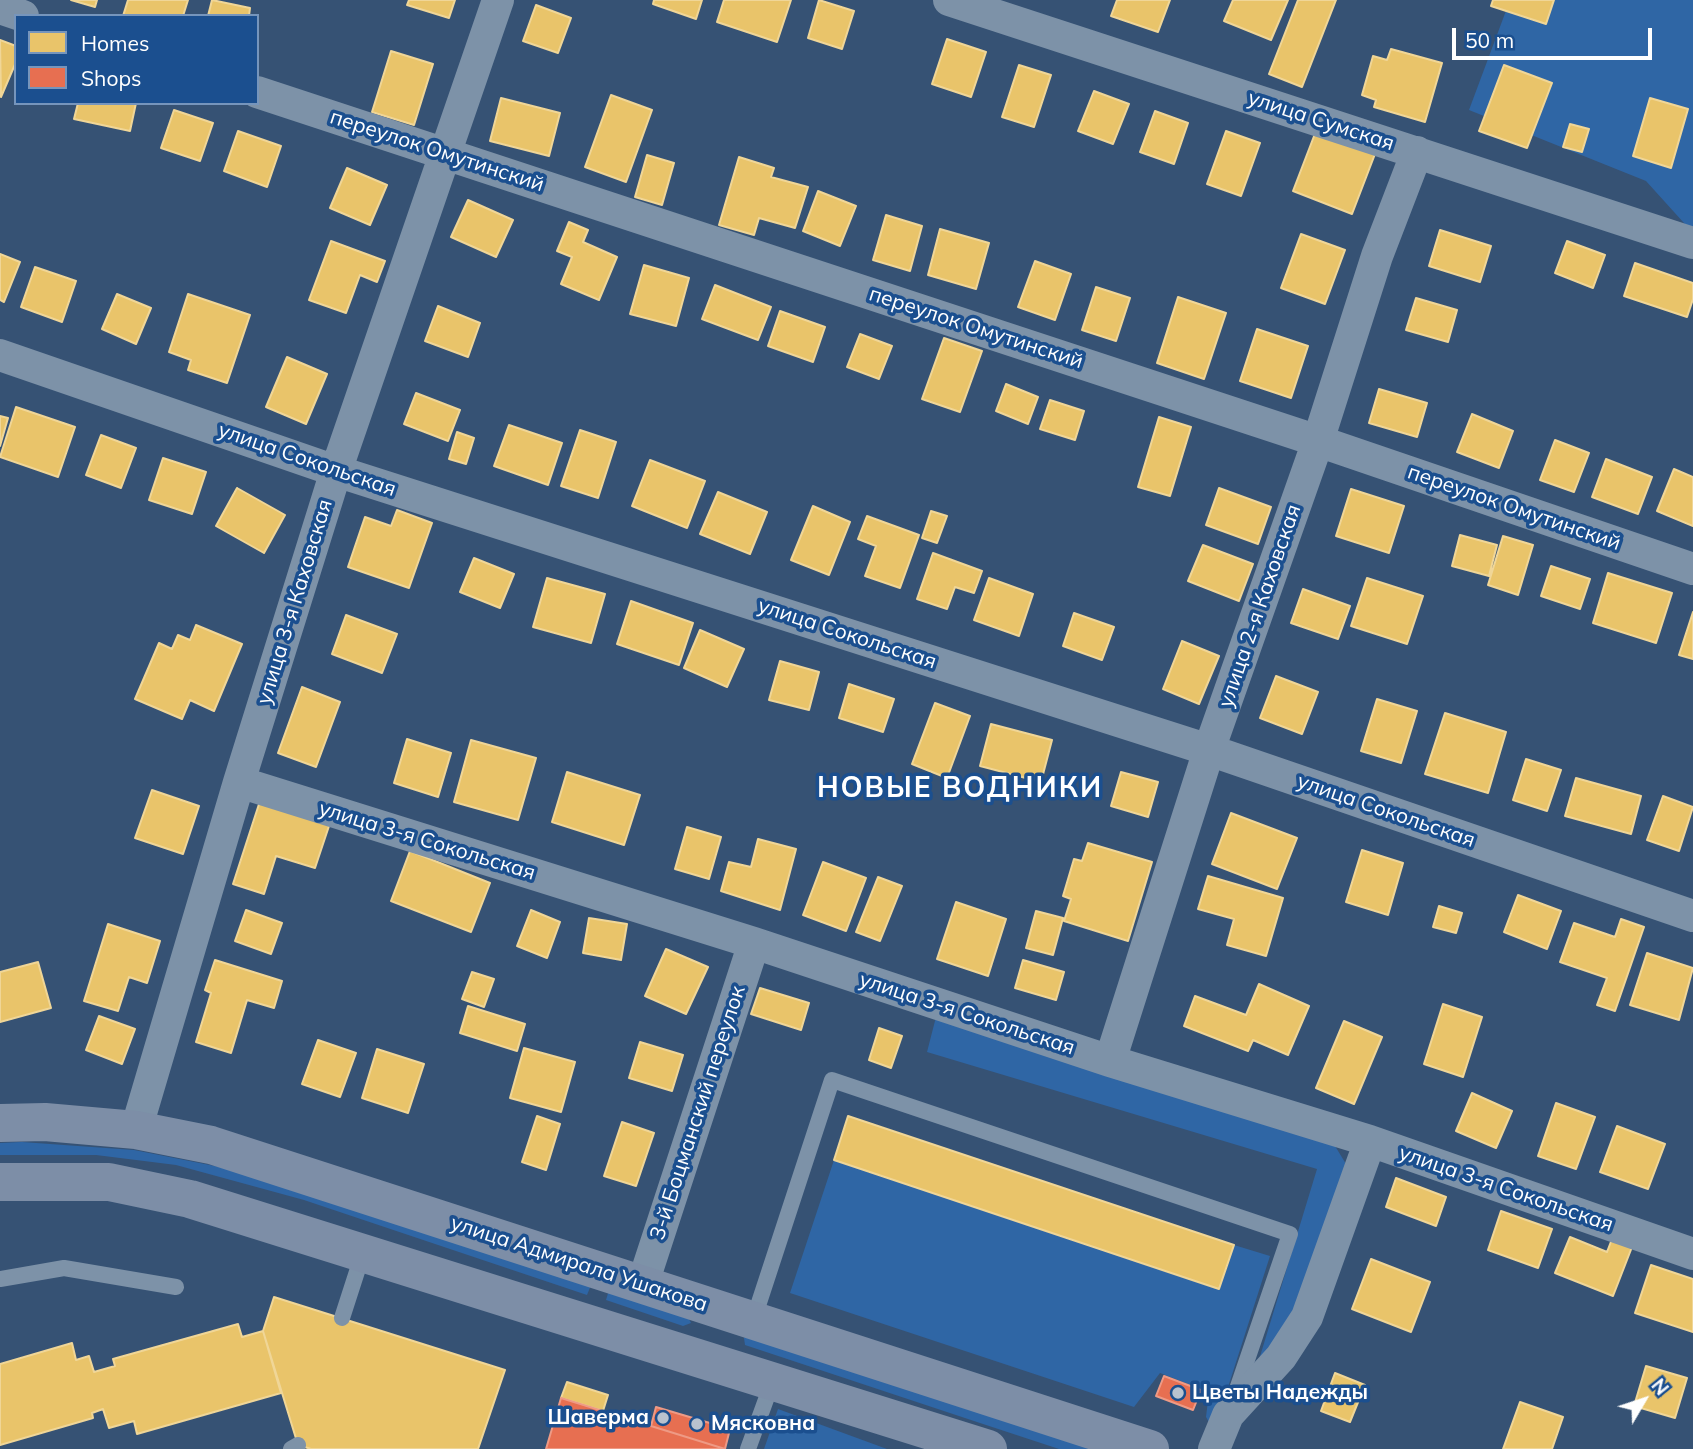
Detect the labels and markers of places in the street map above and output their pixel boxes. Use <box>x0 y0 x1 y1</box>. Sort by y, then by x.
place label: Цветы Надежды <box>1192 1380 1368 1406</box>
marker: Цветы Надежды <box>1170 1385 1186 1401</box>
place label: Шаверма <box>547 1405 649 1431</box>
marker: Шаверма <box>655 1410 671 1426</box>
place label: Мясковна <box>711 1411 815 1437</box>
marker: Мясковна <box>689 1416 705 1432</box>

